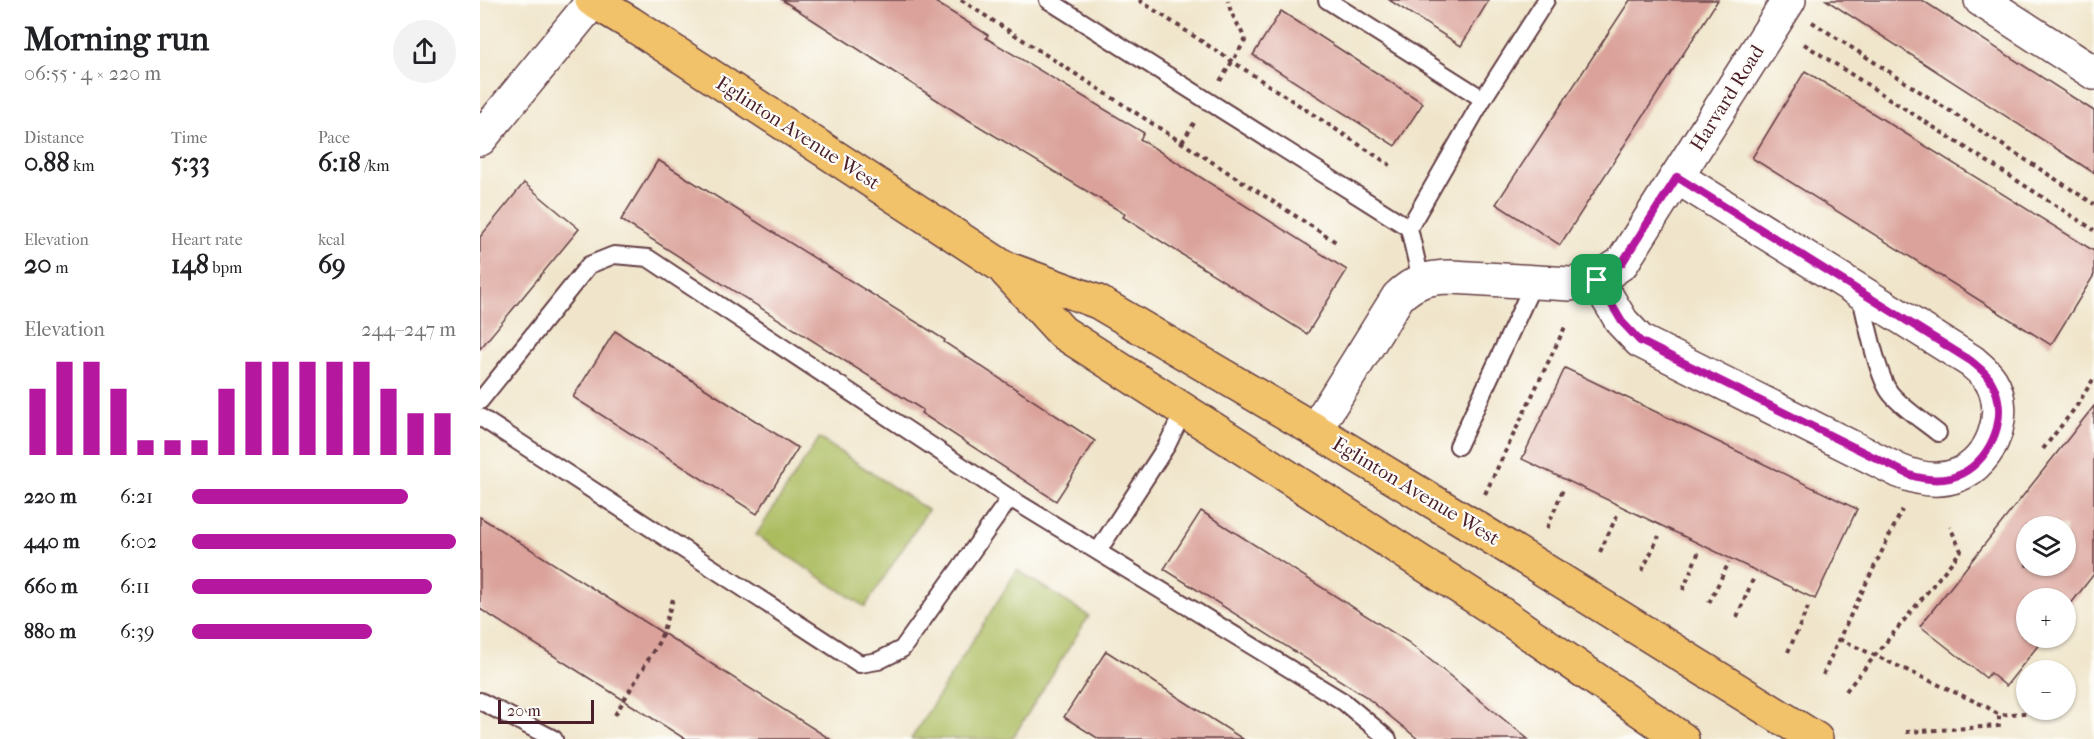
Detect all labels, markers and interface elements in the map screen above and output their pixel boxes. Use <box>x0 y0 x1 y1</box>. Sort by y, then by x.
text: Morning run <box>24 20 209 59</box>
button: share <box>393 20 456 83</box>
street label: Harvard Road <box>1685 40 1769 155</box>
text: 06:55 · 4 × 220 m <box>24 62 161 85</box>
street label: Eglinton Avenue West <box>712 71 884 195</box>
text: Distance <box>24 128 84 147</box>
text: Time <box>171 128 207 147</box>
text: Pace <box>318 128 350 147</box>
text: 0.88 <box>24 147 69 178</box>
text: 5:33 <box>171 147 210 178</box>
text: 6:18 <box>318 147 361 178</box>
text: km <box>69 156 94 175</box>
text: /km <box>361 156 390 175</box>
text: Elevation <box>24 230 89 249</box>
text: Heart rate <box>171 230 243 249</box>
text: kcal <box>318 230 345 249</box>
text: 20 <box>24 249 52 280</box>
text: 148 <box>171 249 209 280</box>
text: 69 <box>318 249 346 280</box>
pin <box>1571 254 1622 305</box>
text: m <box>52 258 68 277</box>
text: bpm <box>209 258 242 277</box>
icon: arrive <box>1580 263 1613 296</box>
text: Elevation <box>24 318 105 341</box>
text: 244–247 m <box>361 318 456 341</box>
street label: Eglinton Avenue West <box>1328 432 1504 550</box>
text: 220 m <box>24 485 77 508</box>
text: 6:21 <box>120 485 153 508</box>
map controls <box>2016 516 2076 720</box>
button: layers <box>2016 516 2076 576</box>
text: 440 m <box>24 530 80 553</box>
text: 6:02 <box>120 530 157 553</box>
text: 660 m <box>24 575 78 598</box>
text: 6:11 <box>120 575 150 598</box>
button: + <box>2016 588 2076 648</box>
text: 880 m <box>24 620 76 643</box>
text: 6:39 <box>120 620 154 643</box>
button: − <box>2016 660 2076 720</box>
scale bar <box>498 697 594 724</box>
text: 20 m <box>507 701 541 720</box>

